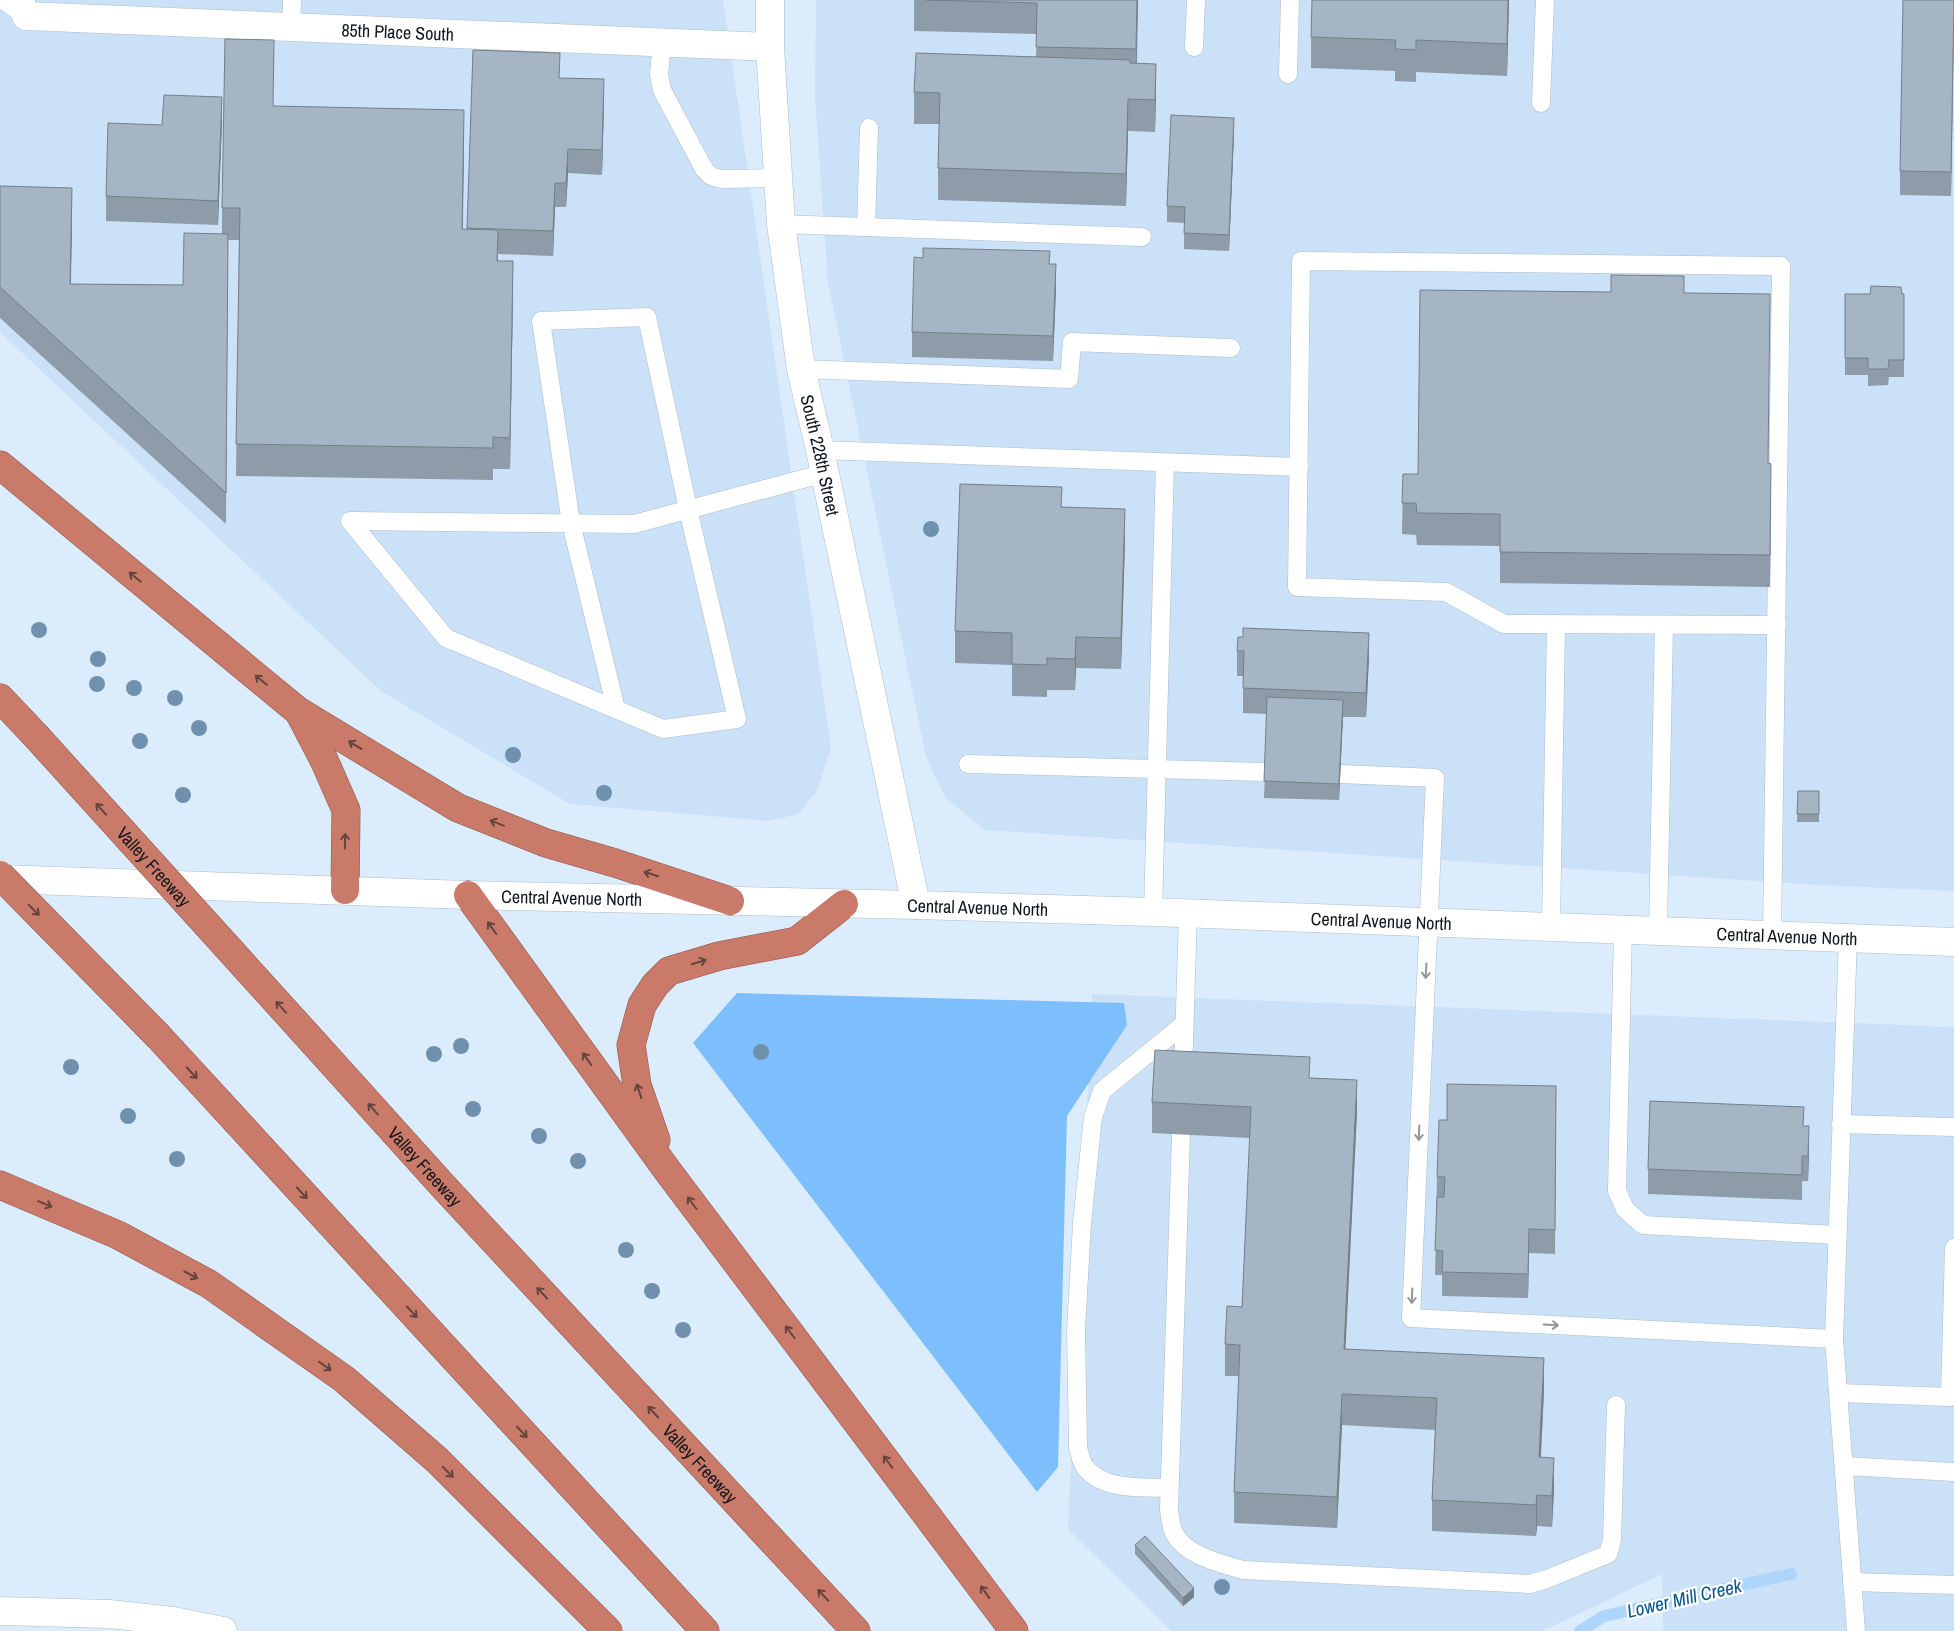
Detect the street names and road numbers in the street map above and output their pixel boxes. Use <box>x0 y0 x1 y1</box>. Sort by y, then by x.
street label: 85th Place South <box>341 17 454 46</box>
street label: South 228th Street <box>795 392 846 518</box>
street label: Valley Freeway <box>111 821 197 912</box>
street label: Central Avenue North <box>501 883 642 911</box>
street label: Central Avenue North <box>907 892 1048 921</box>
street label: Central Avenue North <box>1310 905 1452 936</box>
street label: Central Avenue North <box>1716 921 1858 951</box>
street label: Valley Freeway <box>382 1121 468 1212</box>
street label: Valley Freeway <box>657 1418 744 1509</box>

